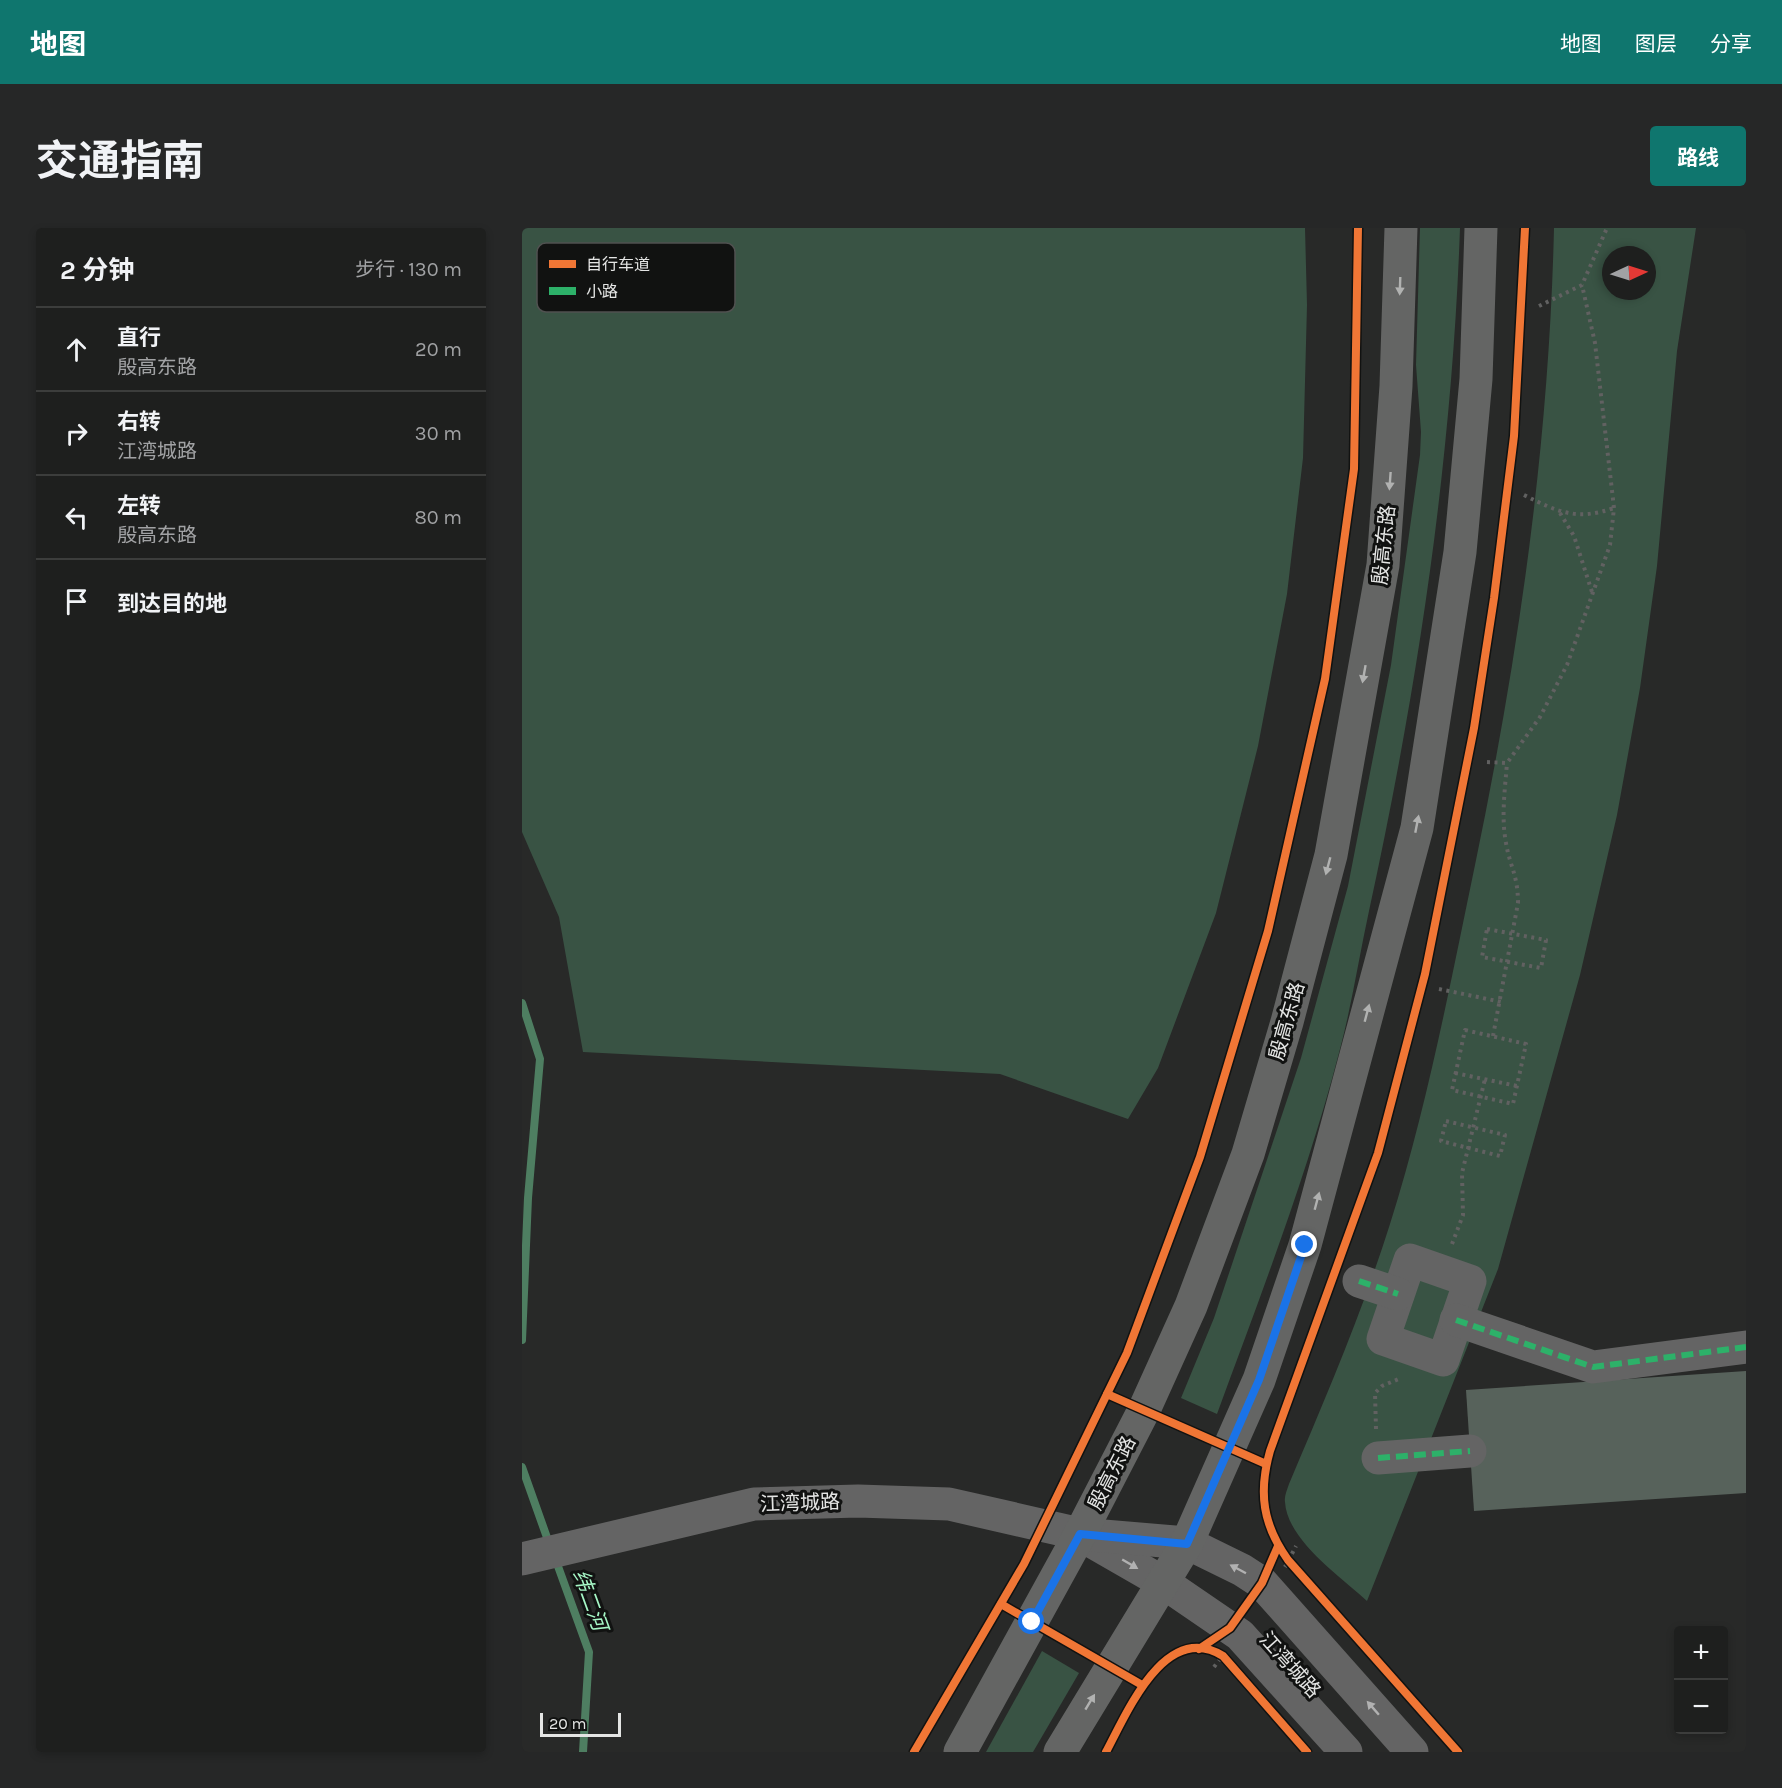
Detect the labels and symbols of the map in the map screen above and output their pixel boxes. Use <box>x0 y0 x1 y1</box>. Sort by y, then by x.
legend <box>537 243 735 312</box>
north arrow <box>1602 246 1656 300</box>
text: 自行车道 <box>586 255 650 274</box>
one-way arrow <box>1396 277 1405 296</box>
text: 小路 <box>586 282 618 301</box>
one-way arrow <box>1385 472 1395 491</box>
street label: 殷高东路 <box>1368 504 1400 586</box>
one-way arrow <box>1359 665 1368 684</box>
one-way arrow <box>1413 815 1422 834</box>
one-way arrow <box>1323 857 1332 875</box>
street label: 殷高东路 <box>1265 979 1309 1063</box>
one-way arrow <box>1363 1004 1373 1022</box>
one-way arrow <box>1313 1192 1322 1210</box>
route end <box>1291 1231 1317 1257</box>
street label: 殷高东路 <box>1084 1432 1140 1514</box>
street label: 江湾城路 <box>760 1490 840 1516</box>
one-way arrow <box>1122 1558 1139 1568</box>
one-way arrow <box>1229 1564 1246 1574</box>
water label: 纬二河 <box>568 1566 613 1637</box>
route start <box>1018 1608 1044 1634</box>
street label: 江湾城路 <box>1255 1628 1325 1702</box>
one-way arrow <box>1085 1694 1096 1710</box>
one-way arrow <box>1367 1701 1380 1716</box>
scale bar <box>540 1710 621 1738</box>

